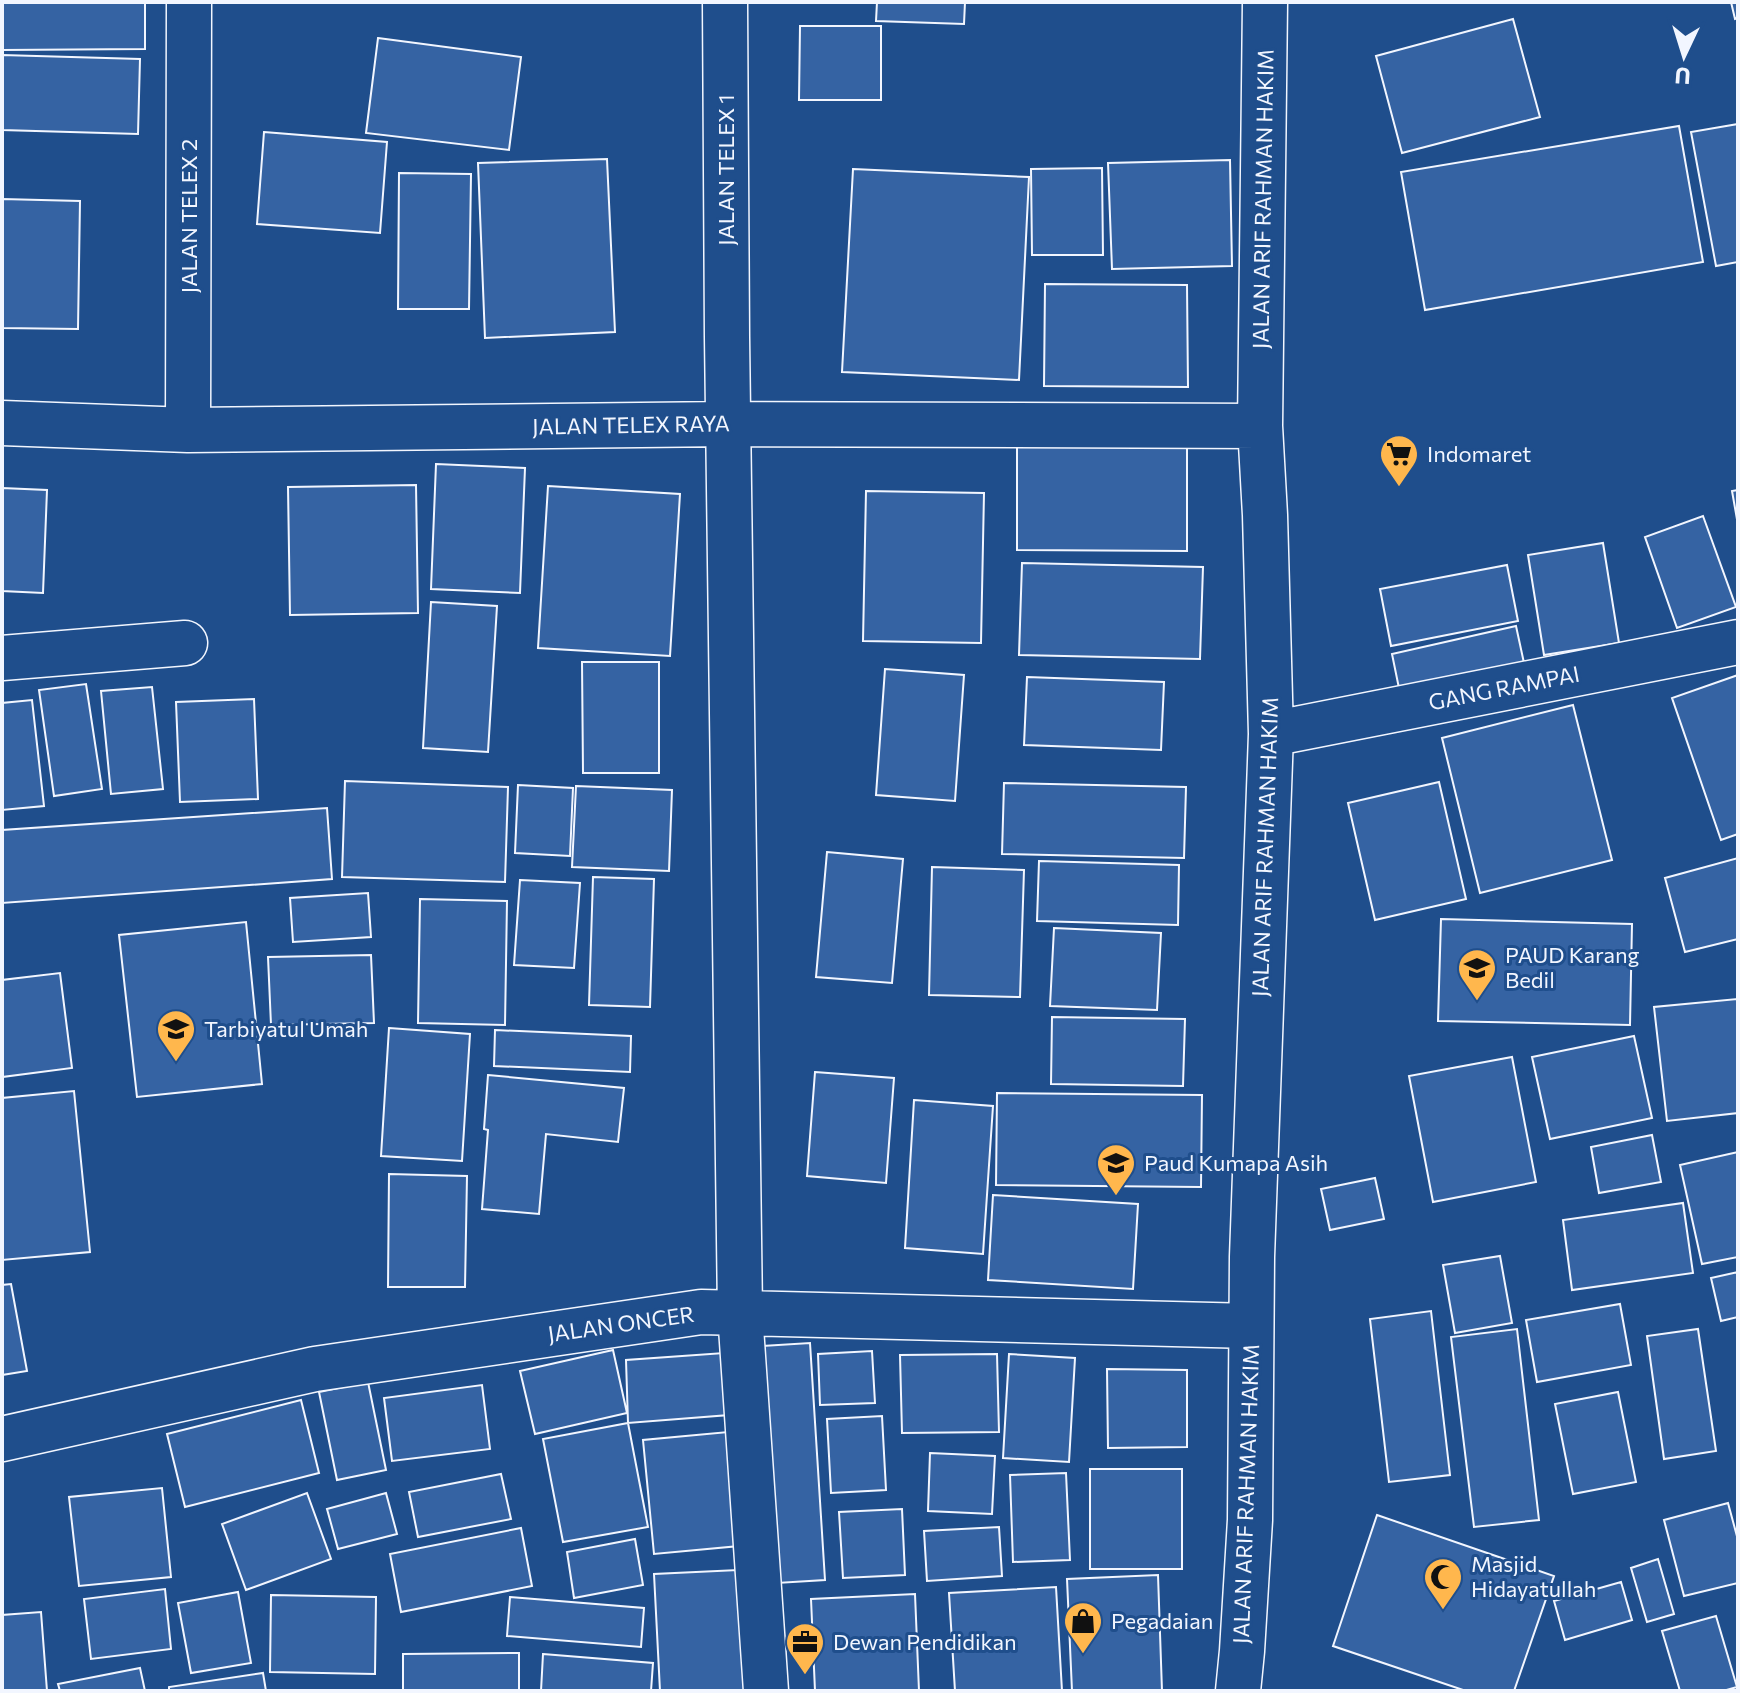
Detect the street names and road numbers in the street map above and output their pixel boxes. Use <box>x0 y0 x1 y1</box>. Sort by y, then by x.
street label: JALAN ARIF RAHMAN HAKIM <box>1246 49 1279 349</box>
street label: JALAN TELEX 1 <box>712 94 739 246</box>
street label: JALAN TELEX 2 <box>175 139 202 293</box>
street label: JALAN TELEX RAYA <box>532 409 730 440</box>
street label: GANG RAMPAI <box>1426 660 1582 715</box>
street label: JALAN ARIF RAHMAN HAKIM <box>1246 697 1283 997</box>
street label: JALAN ONCER <box>546 1300 696 1347</box>
street label: JALAN ARIF RAHMAN HAKIM <box>1227 1344 1264 1644</box>

